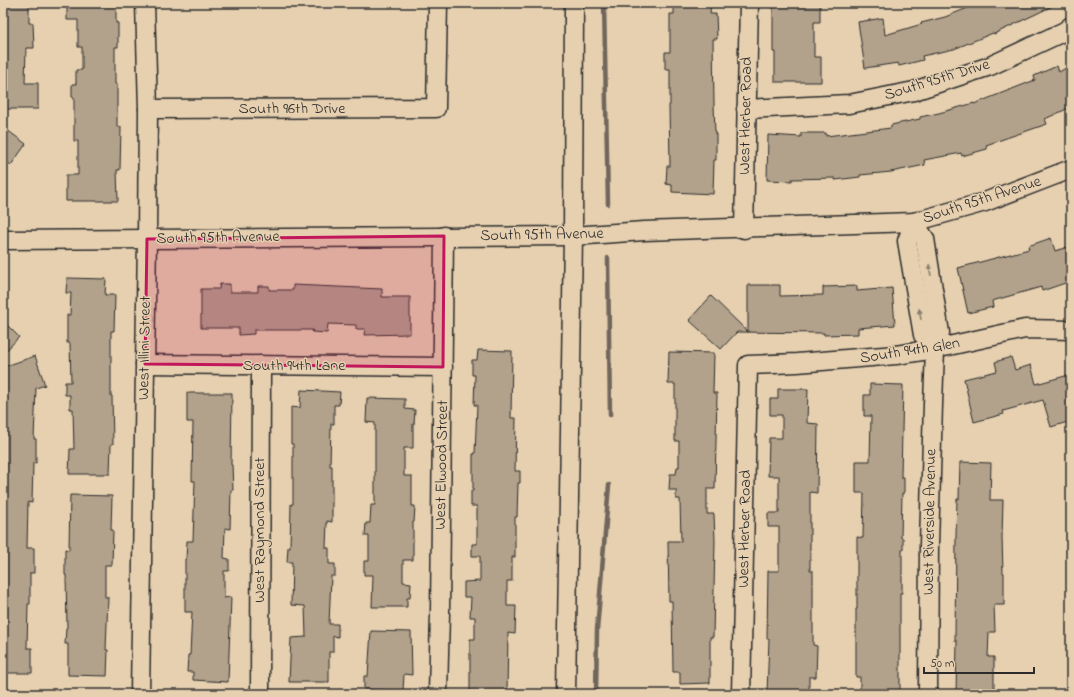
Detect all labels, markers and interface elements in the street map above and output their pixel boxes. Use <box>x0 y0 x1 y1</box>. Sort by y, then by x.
street label: South 95th Drive <box>881 52 993 107</box>
street label: West Herber Road <box>733 57 759 175</box>
street label: South 96th Drive <box>239 97 346 121</box>
street label: South 95th Avenue <box>920 169 1045 230</box>
street label: South 95th Avenue <box>480 222 605 248</box>
street label: South 95th Avenue <box>156 225 281 251</box>
one-way arrow <box>927 264 933 276</box>
street label: West Illini Street <box>132 295 158 400</box>
one-way arrow <box>917 308 923 321</box>
street label: South 94th Glen <box>858 331 962 371</box>
street label: South 94th Lane <box>243 354 346 378</box>
street label: West Elwood Street <box>429 399 455 530</box>
street label: West Riverside Avenue <box>917 448 943 596</box>
street label: West Raymond Street <box>248 457 272 603</box>
street label: West Herber Road <box>732 470 758 588</box>
scale bar <box>924 649 1034 675</box>
text: 50 m <box>930 655 954 673</box>

